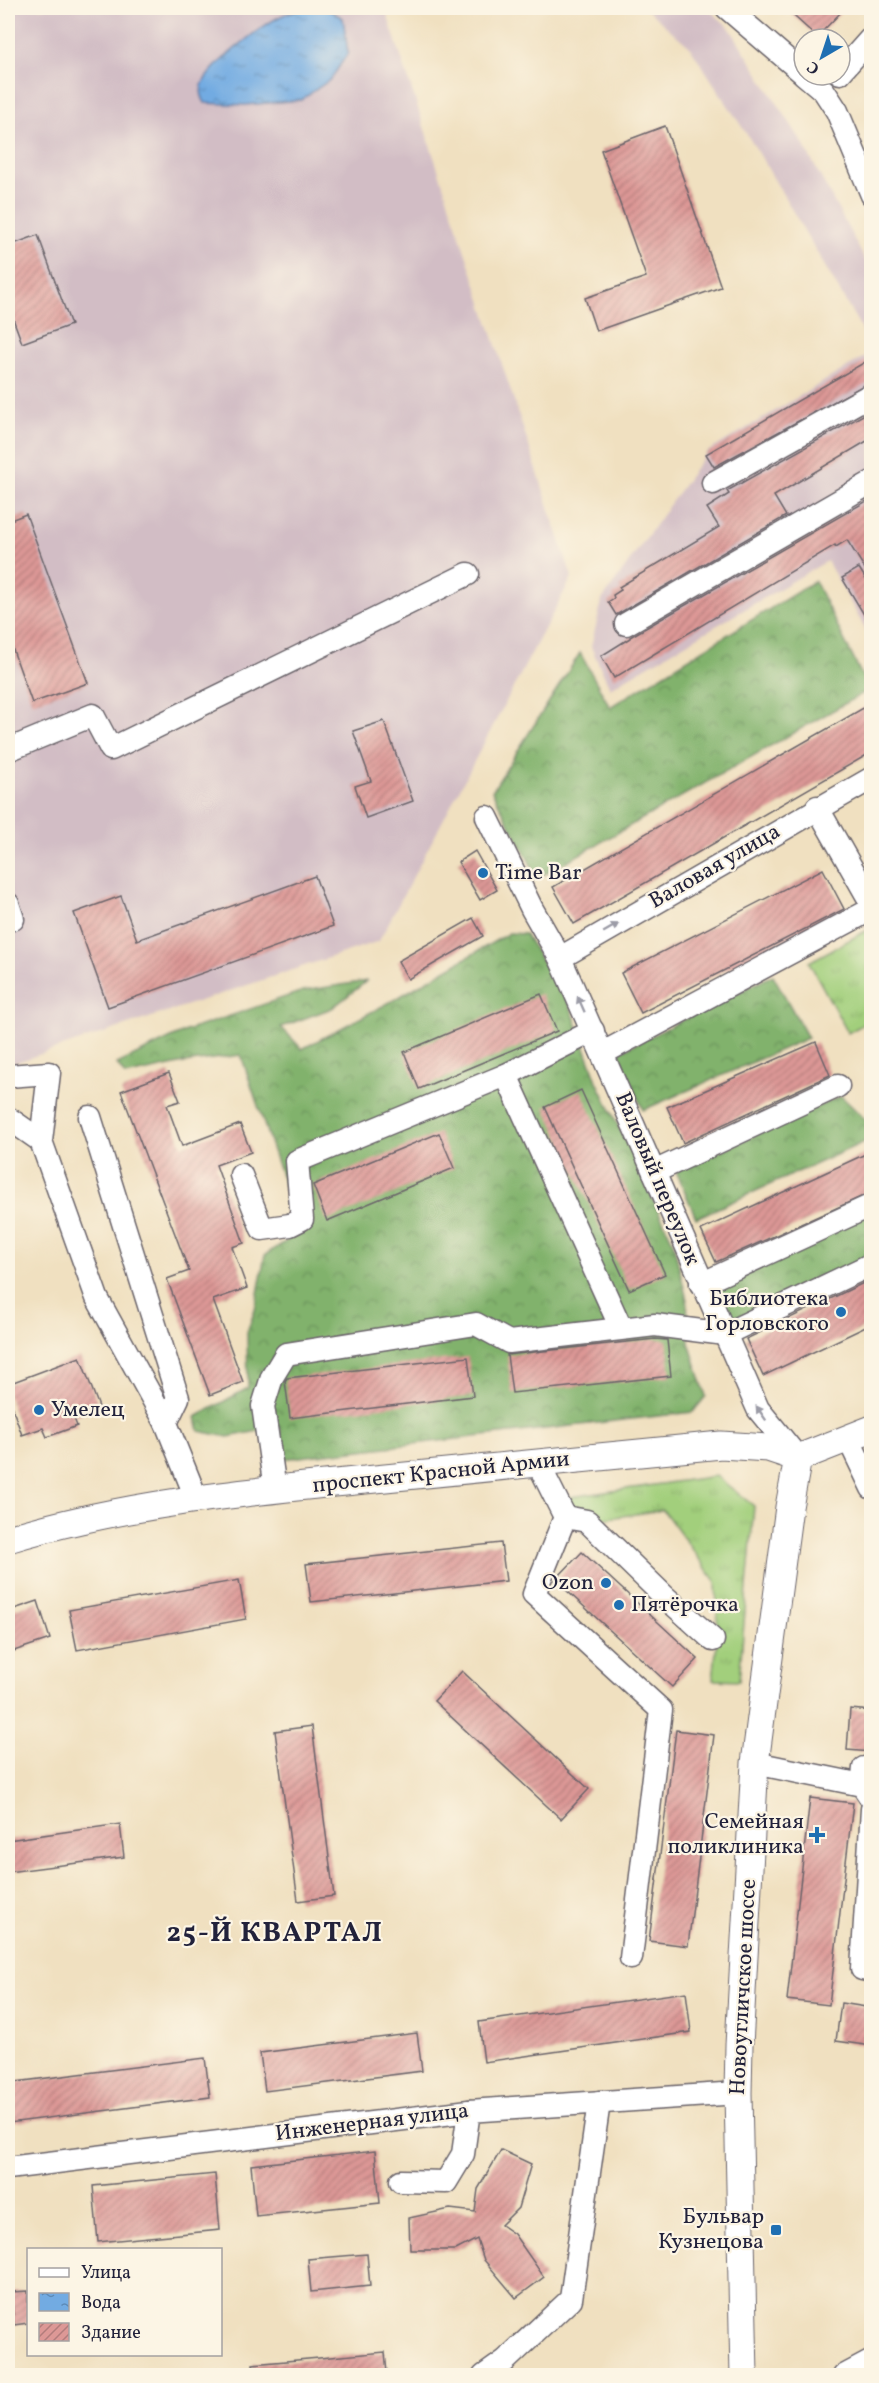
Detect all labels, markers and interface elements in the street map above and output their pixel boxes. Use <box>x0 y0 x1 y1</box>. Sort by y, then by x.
north arrow <box>792 27 852 87</box>
text: С <box>803 55 825 79</box>
street label: Валовая улица <box>644 817 786 917</box>
place label: Time Bar <box>495 858 582 889</box>
marker: Time Bar <box>476 866 490 880</box>
one-way arrow <box>602 923 619 933</box>
one-way arrow <box>576 994 586 1012</box>
street label: Валовый переулок <box>606 1088 708 1271</box>
place label: Библиотека Горловского <box>705 1284 829 1340</box>
marker: Библиотека Горловского <box>834 1305 848 1319</box>
place label: Умелец <box>51 1395 125 1426</box>
marker: Умелец <box>32 1403 46 1417</box>
one-way arrow <box>755 1405 767 1421</box>
street label: проспект Красной Армии <box>311 1444 571 1502</box>
place label: Ozon <box>542 1568 594 1599</box>
marker: Ozon <box>599 1576 613 1590</box>
place label: Пятёрочка <box>631 1590 739 1621</box>
marker: Пятёрочка <box>612 1598 626 1612</box>
place label: Семейная поликлиника <box>667 1807 804 1863</box>
marker: Семейная поликлиника <box>808 1826 826 1844</box>
street label: Новоугличское шоссе <box>723 1878 765 2096</box>
district label: 25-Й КВАРТАЛ <box>166 1914 384 1953</box>
street label: Инженерная улица <box>273 2096 471 2150</box>
place label: Бульвар Кузнецова <box>658 2202 764 2258</box>
marker: Бульвар Кузнецова <box>769 2223 783 2237</box>
legend <box>27 2248 222 2356</box>
text: Улица <box>81 2261 131 2286</box>
text: Вода <box>81 2291 121 2316</box>
text: Здание <box>81 2321 141 2346</box>

